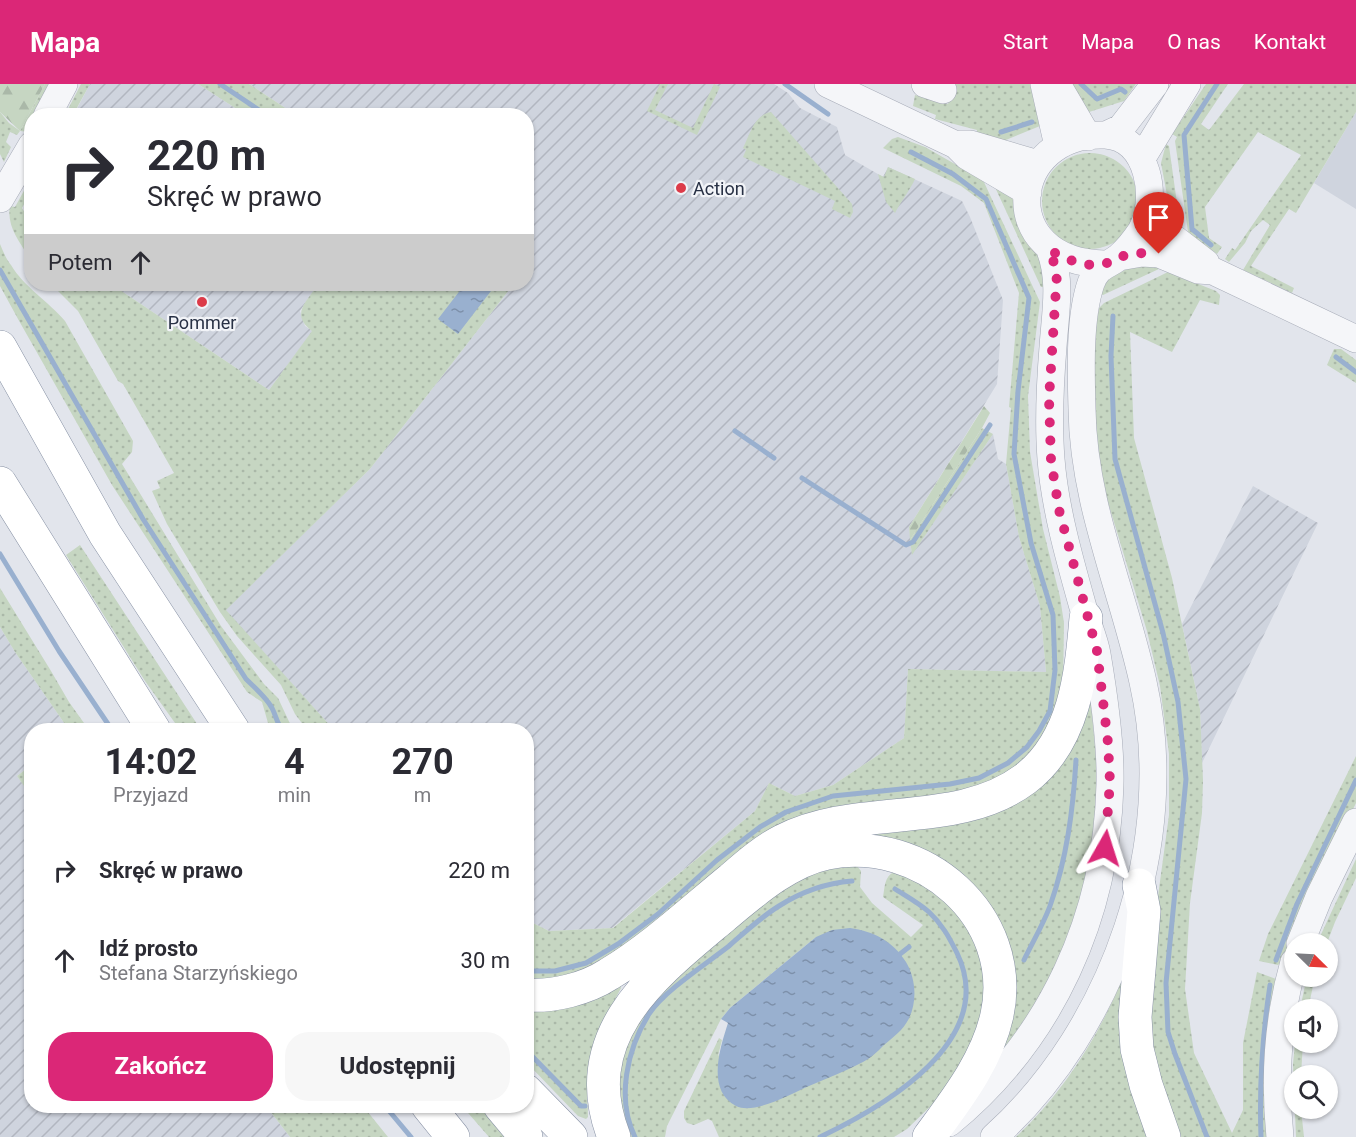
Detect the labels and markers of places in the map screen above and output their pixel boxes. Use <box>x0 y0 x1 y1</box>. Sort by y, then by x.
place label: Action <box>693 178 745 199</box>
marker: Action <box>674 181 688 195</box>
pin <box>1133 192 1184 254</box>
marker: Pommer <box>195 295 209 309</box>
place label: Pommer <box>168 312 236 333</box>

